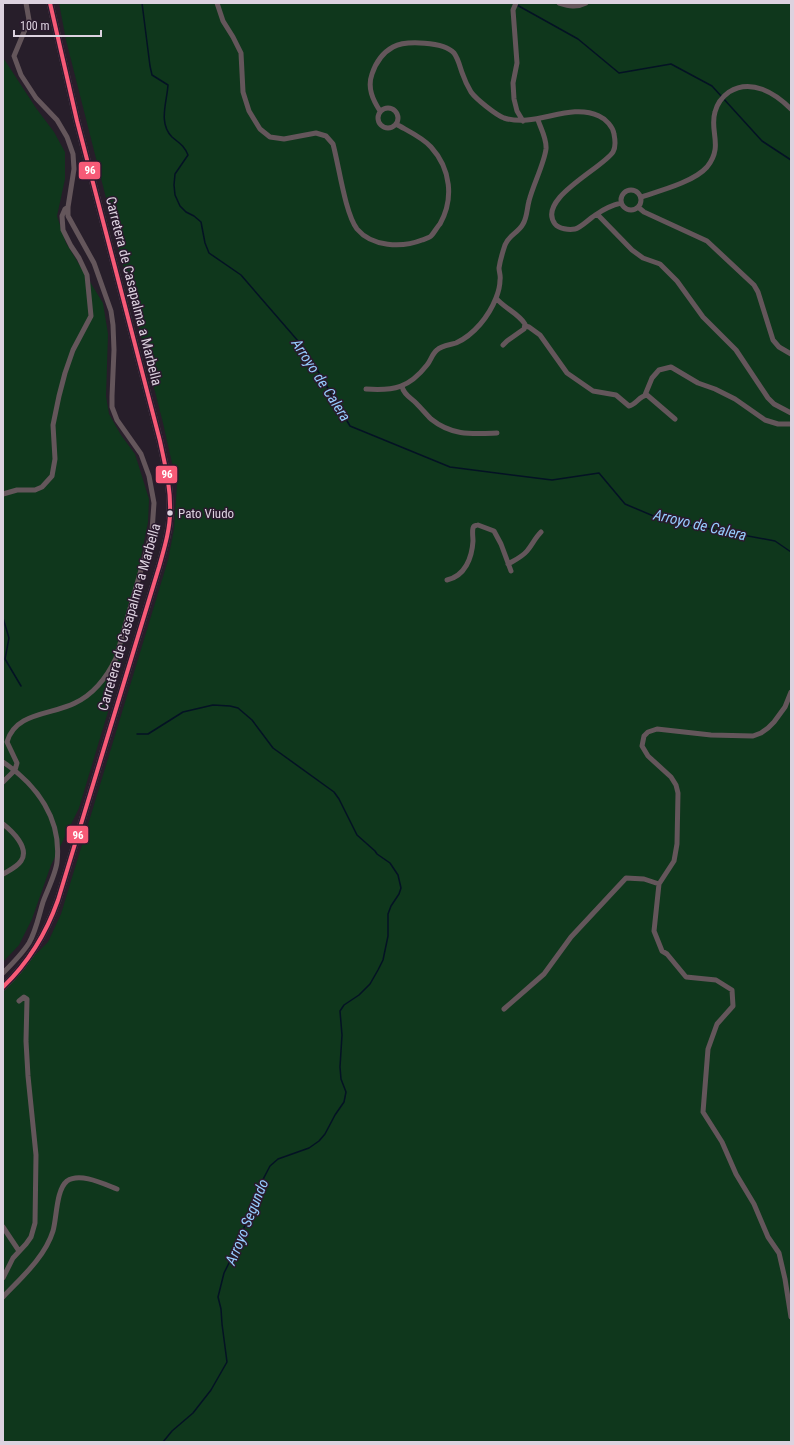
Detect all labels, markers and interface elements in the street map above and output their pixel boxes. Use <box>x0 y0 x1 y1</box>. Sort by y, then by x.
scale bar <box>14 12 101 38</box>
text: 100 m <box>20 19 50 33</box>
line badge: 96 <box>78 161 101 180</box>
text: 96 <box>84 164 96 177</box>
street label: Carretera de Casapalma a Marbella <box>103 195 165 387</box>
water label: Arroyo de Calera <box>287 334 354 425</box>
line badge: 96 <box>155 465 178 484</box>
text: 96 <box>161 468 173 481</box>
water label: Arroyo de Calera <box>651 505 748 544</box>
place label: Pato Viudo <box>178 506 234 521</box>
marker: Pato Viudo <box>165 508 175 518</box>
street label: Carretera de Casapalma a Marbella <box>95 522 163 712</box>
line badge: 96 <box>66 825 89 844</box>
text: 96 <box>72 829 84 842</box>
water label: Arroyo Segundo <box>221 1176 272 1269</box>

